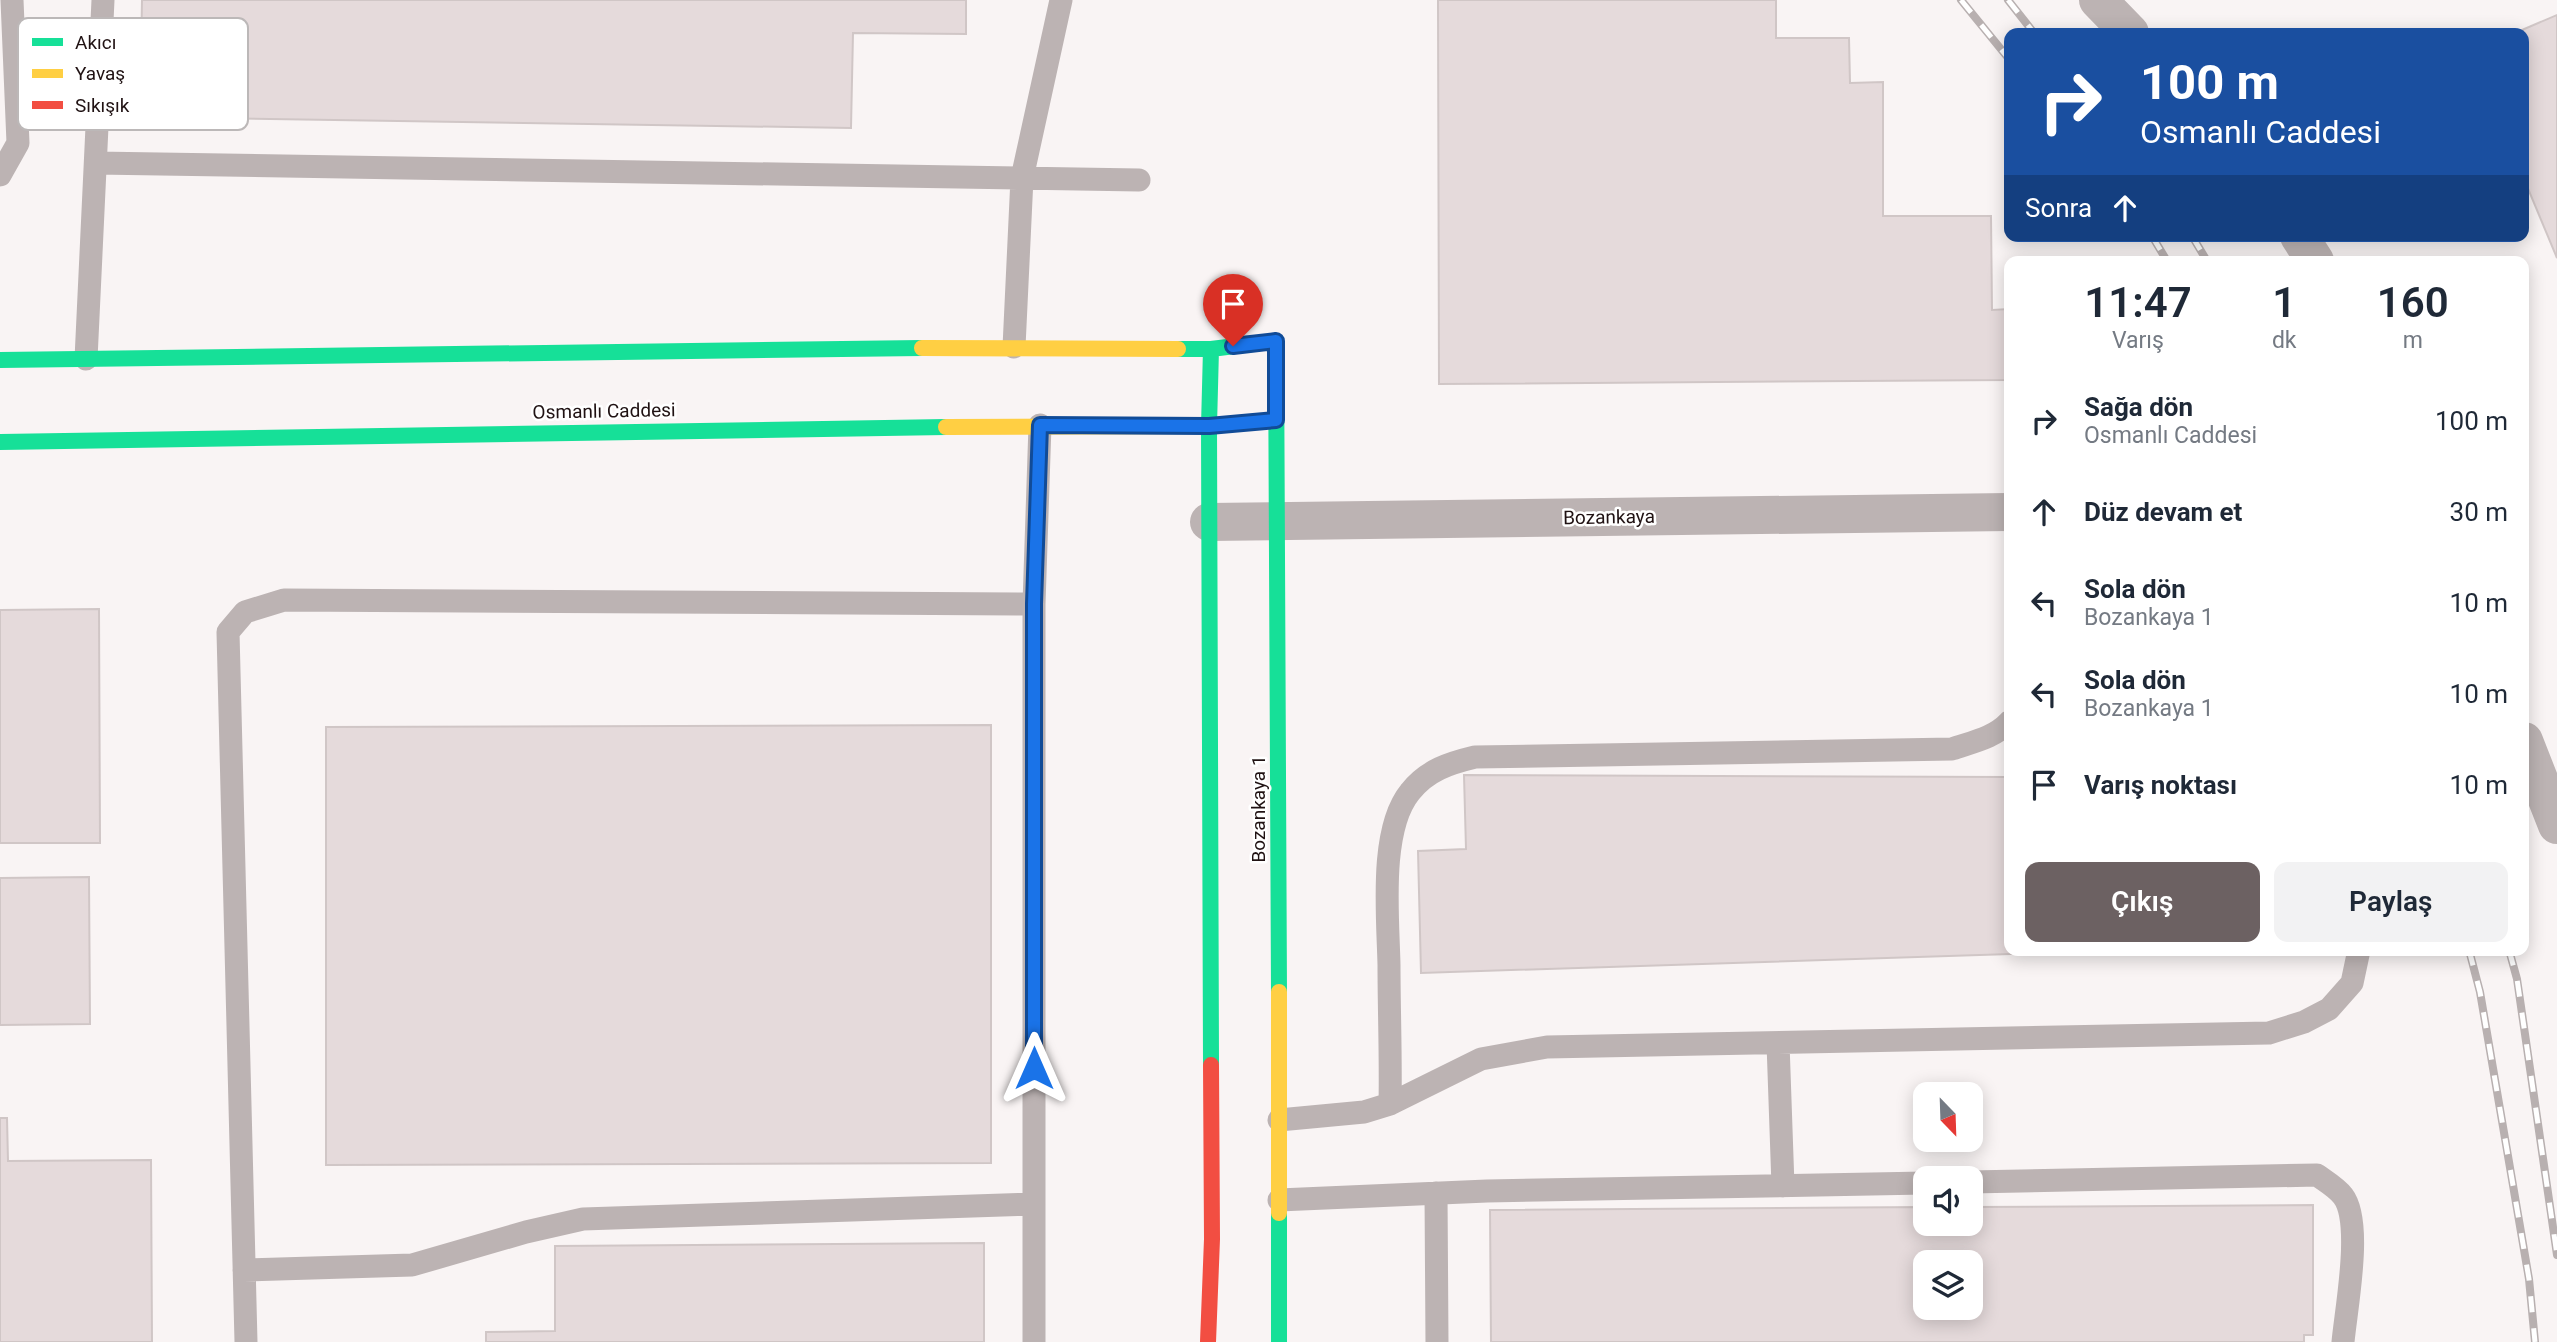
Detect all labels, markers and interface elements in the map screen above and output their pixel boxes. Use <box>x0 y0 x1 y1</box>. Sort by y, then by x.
legend <box>18 18 248 130</box>
text: Akıcı <box>75 31 116 54</box>
text: 100 m <box>2140 54 2279 111</box>
icon: right <box>2025 56 2116 147</box>
text: Yavaş <box>75 62 125 85</box>
text: Sıkışık <box>75 94 130 117</box>
text: Osmanlı Caddesi <box>2140 113 2381 151</box>
icon: ahead <box>2106 189 2144 227</box>
text: Sonra <box>2025 193 2092 223</box>
pin <box>1203 274 1263 346</box>
text: 11:47 <box>2084 278 2192 327</box>
text: 1 <box>2272 278 2296 327</box>
text: 160 <box>2377 278 2449 327</box>
icon: arrive <box>1214 285 1252 323</box>
text: Varış <box>2112 327 2164 354</box>
text: dk <box>2272 327 2297 354</box>
text: m <box>2403 327 2423 354</box>
text: Sağa dön <box>2084 392 2193 422</box>
street label: Osmanlı Caddesi <box>532 398 676 424</box>
icon: right <box>2025 402 2063 440</box>
text: 100 m <box>2435 406 2508 436</box>
text: Osmanlı Caddesi <box>2084 422 2257 449</box>
icon: ahead <box>2025 493 2063 531</box>
text: Düz devam et <box>2084 497 2242 527</box>
text: 30 m <box>2450 497 2508 527</box>
street label: Bozankaya <box>1563 505 1655 529</box>
text: Sola dön <box>2084 574 2186 604</box>
icon: left <box>2025 584 2063 622</box>
text: 10 m <box>2450 588 2508 618</box>
text: Bozankaya 1 <box>2084 604 2214 631</box>
text: Sola dön <box>2084 665 2186 695</box>
icon: left <box>2025 675 2063 713</box>
text: 10 m <box>2450 679 2508 709</box>
text: Bozankaya 1 <box>2084 695 2214 722</box>
street label: Bozankaya 1 <box>1247 755 1270 863</box>
icon: arrive <box>2025 766 2063 804</box>
text: Varış noktası <box>2084 770 2237 800</box>
text: 10 m <box>2450 770 2508 800</box>
button: Çıkış <box>2025 862 2260 942</box>
button: Paylaş <box>2274 862 2508 942</box>
position arrow <box>997 1031 1071 1105</box>
north arrow <box>1913 1082 1983 1152</box>
map controls <box>1913 1082 1983 1320</box>
button: sound <box>1913 1166 1983 1236</box>
button: layers <box>1913 1250 1983 1320</box>

